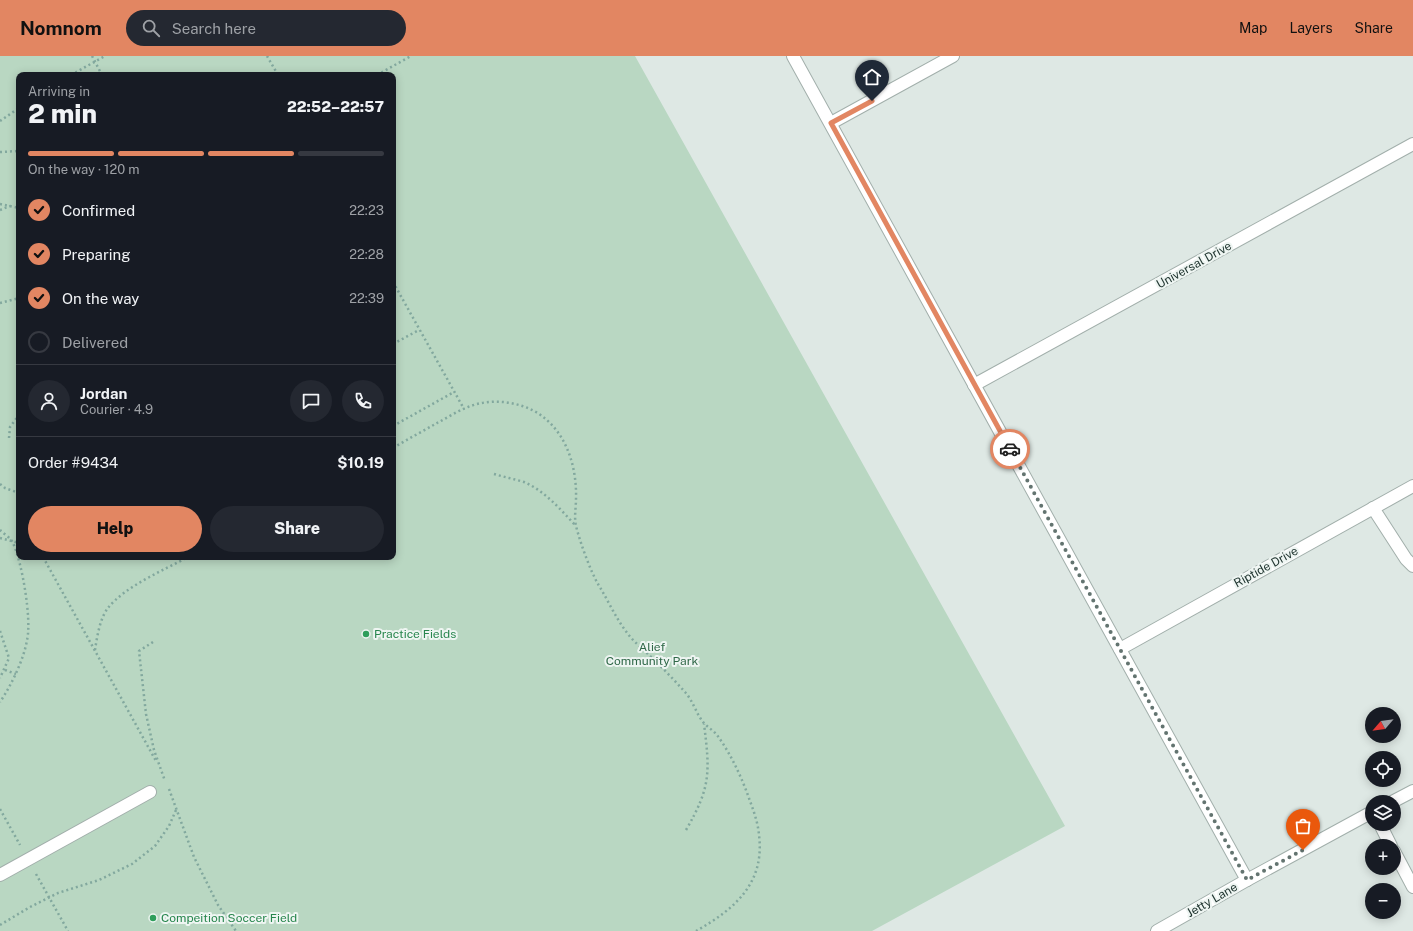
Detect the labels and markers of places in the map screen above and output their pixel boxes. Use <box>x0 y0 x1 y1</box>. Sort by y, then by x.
pin <box>855 60 889 101</box>
place label: Practice Fields <box>374 627 456 641</box>
marker: Practice Fields <box>361 629 371 639</box>
pin <box>1286 809 1320 850</box>
place label: Compeition Soccer Field <box>161 911 297 925</box>
marker: Compeition Soccer Field <box>148 913 158 923</box>

